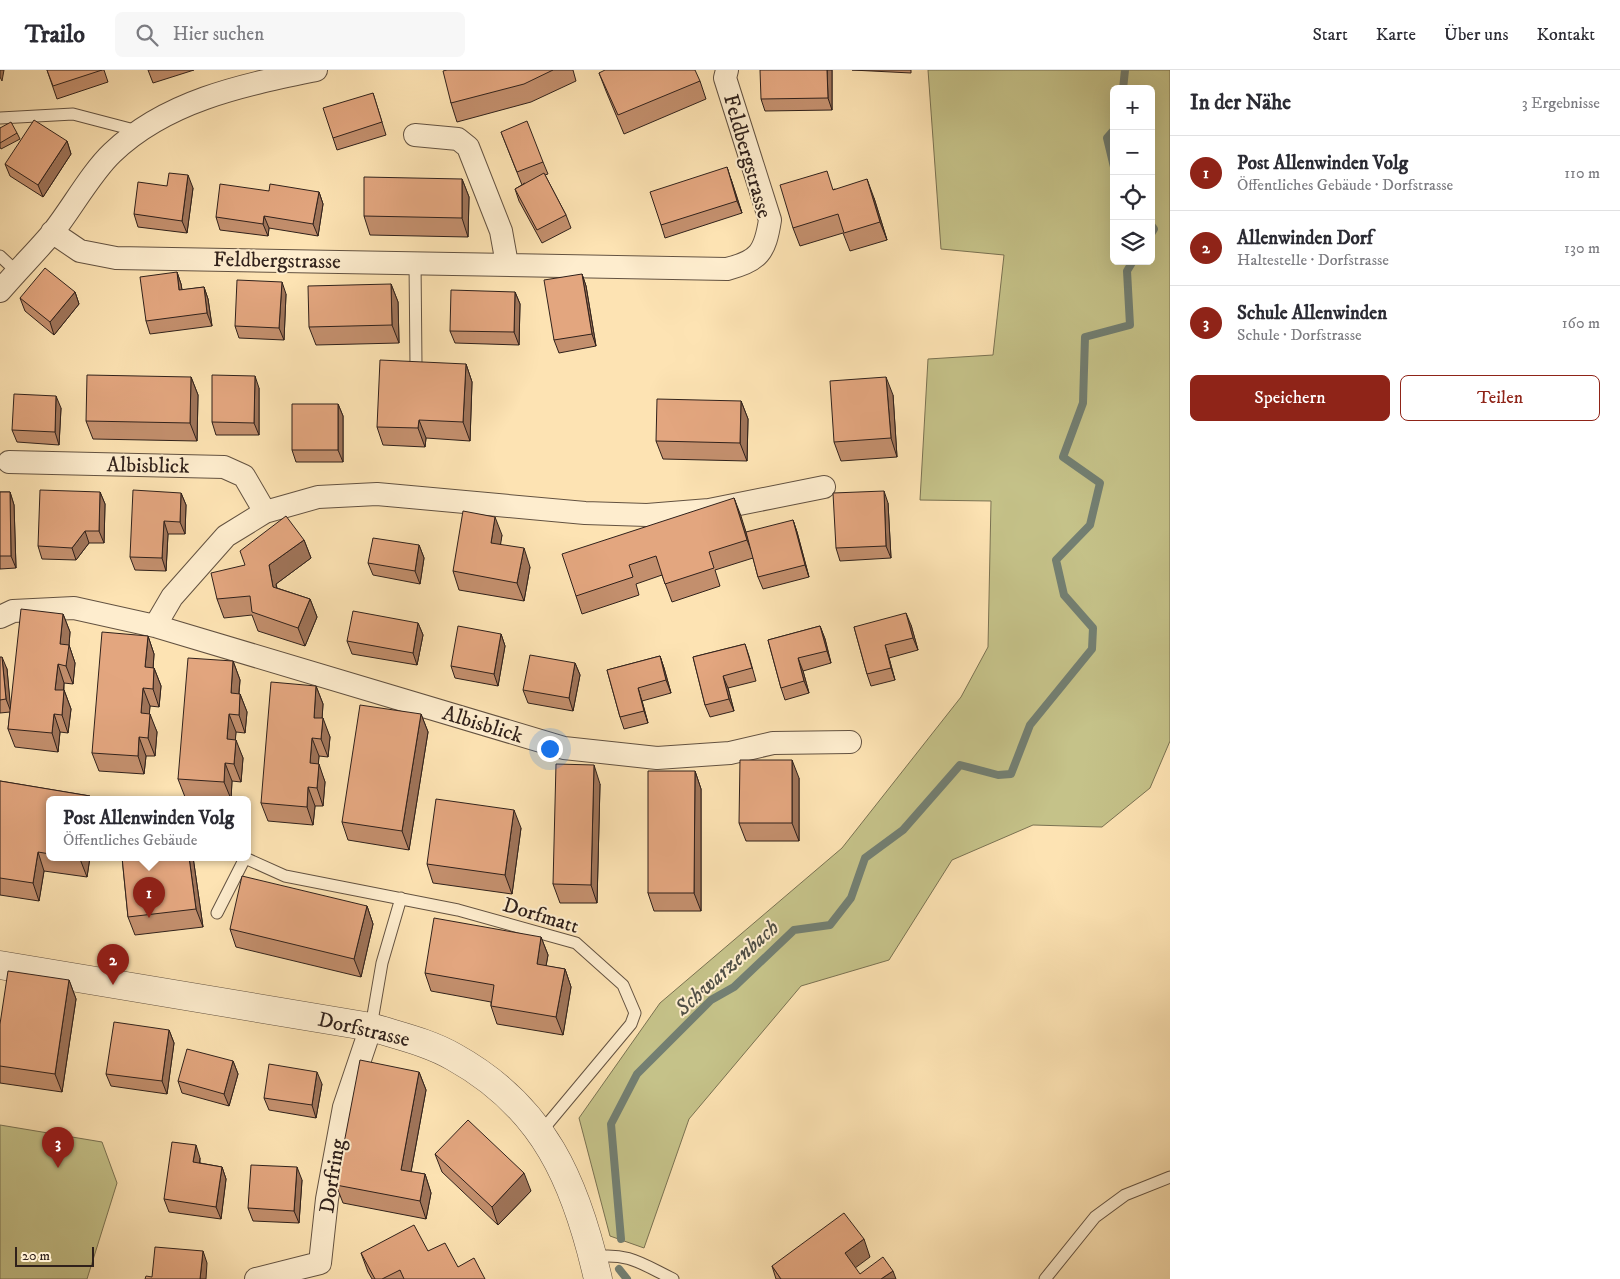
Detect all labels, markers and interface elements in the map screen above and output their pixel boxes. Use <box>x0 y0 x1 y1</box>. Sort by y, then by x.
search box <box>115 12 465 57</box>
text: Trailo <box>25 20 85 50</box>
icon: search <box>133 21 161 49</box>
text: Hier suchen <box>173 23 264 46</box>
text: Start <box>1312 24 1348 46</box>
text: Karte <box>1376 24 1416 46</box>
text: Über uns <box>1444 24 1508 46</box>
text: Kontakt <box>1536 24 1595 46</box>
map controls <box>1110 85 1155 265</box>
button: + <box>1110 85 1155 130</box>
text: In der Nähe <box>1190 90 1291 116</box>
street label: Feldbergstrasse <box>717 91 777 221</box>
text: 3 Ergebnisse <box>1522 93 1600 113</box>
button: − <box>1110 130 1155 175</box>
text: Post Allenwinden Volg <box>1237 152 1408 175</box>
text: 1 <box>1203 163 1209 183</box>
text: 110 m <box>1564 163 1600 183</box>
button: locate <box>1110 175 1155 220</box>
text: Öffentliches Gebäude · Dorfstrasse <box>1237 175 1453 195</box>
button: layers <box>1110 220 1155 265</box>
text: Allenwinden Dorf <box>1237 227 1373 250</box>
text: 2 <box>1202 238 1210 258</box>
text: 130 m <box>1564 238 1600 258</box>
street label: Feldbergstrasse <box>213 247 341 275</box>
text: Haltestelle · Dorfstrasse <box>1237 250 1389 270</box>
text: Schule Allenwinden <box>1237 302 1387 325</box>
text: 3 <box>1203 313 1209 333</box>
text: 160 m <box>1562 313 1600 333</box>
text: Schule · Dorfstrasse <box>1237 325 1362 345</box>
button: Speichern <box>1190 375 1390 421</box>
button: Teilen <box>1400 375 1600 421</box>
street label: Albisblick <box>106 452 190 480</box>
street label: Albisblick <box>439 700 527 750</box>
your location <box>537 736 563 762</box>
popup <box>46 796 251 861</box>
text: Post Allenwinden Volg <box>63 807 234 830</box>
text: Öffentliches Gebäude <box>63 830 197 850</box>
pin: 1 <box>133 877 165 918</box>
street label: Dorfmatt <box>499 892 582 940</box>
water label: Schwarzenbach <box>669 914 785 1023</box>
pin: 2 <box>97 944 129 985</box>
street label: Dorfstrasse <box>315 1007 413 1053</box>
pin: 3 <box>42 1127 74 1168</box>
street label: Dorfring <box>314 1136 352 1215</box>
scale bar <box>15 1244 94 1267</box>
text: 20 m <box>22 1247 50 1265</box>

